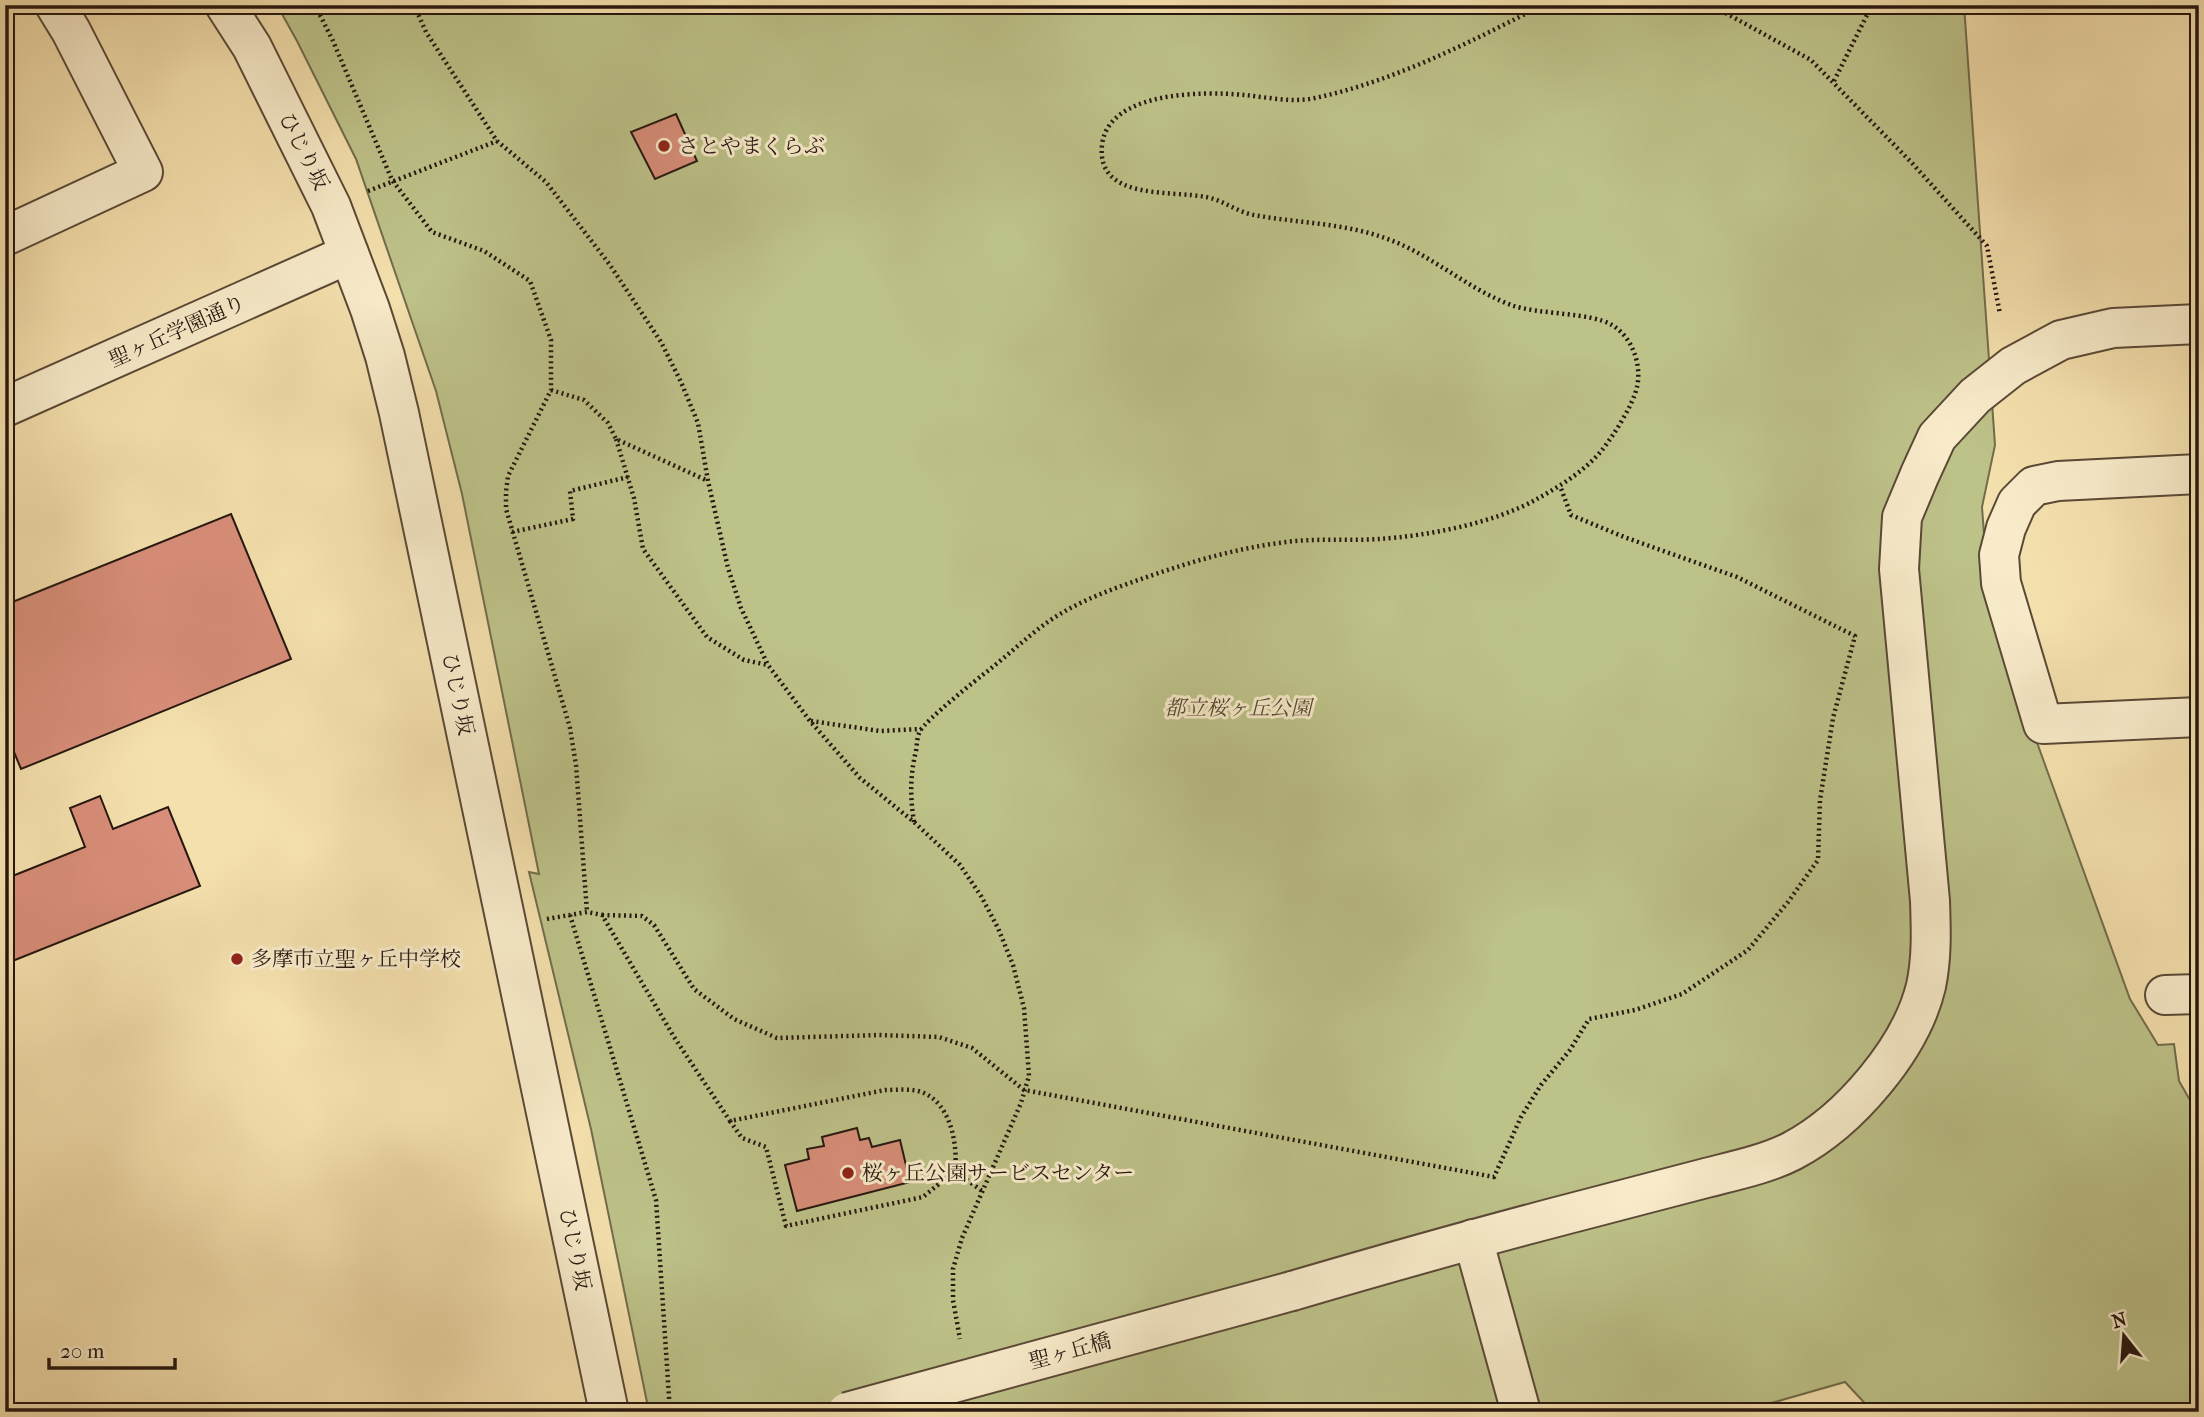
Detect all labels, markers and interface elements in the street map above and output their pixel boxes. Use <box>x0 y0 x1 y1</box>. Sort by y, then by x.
street label: ひじり坂 <box>274 108 334 194</box>
place label: さとやまくらぶ <box>678 134 825 158</box>
marker: さとやまくらぶ <box>656 138 672 154</box>
street label: 聖ヶ丘学園通り <box>105 290 249 372</box>
street label: ひじり坂 <box>438 650 478 738</box>
park label: 都立桜ヶ丘公園 <box>1165 696 1314 720</box>
place label: 多摩市立聖ヶ丘中学校 <box>251 947 461 971</box>
marker: 多摩市立聖ヶ丘中学校 <box>229 951 245 967</box>
place label: 桜ヶ丘公園サービスセンター <box>862 1161 1134 1185</box>
marker: 桜ヶ丘公園サービスセンター <box>840 1165 856 1181</box>
street label: ひじり坂 <box>555 1205 595 1293</box>
north arrow <box>2088 1302 2158 1372</box>
text: N <box>2109 1308 2130 1333</box>
scale bar <box>49 1326 175 1370</box>
street label: 聖ヶ丘橋 <box>1026 1329 1114 1373</box>
text: 20 m <box>60 1339 105 1363</box>

